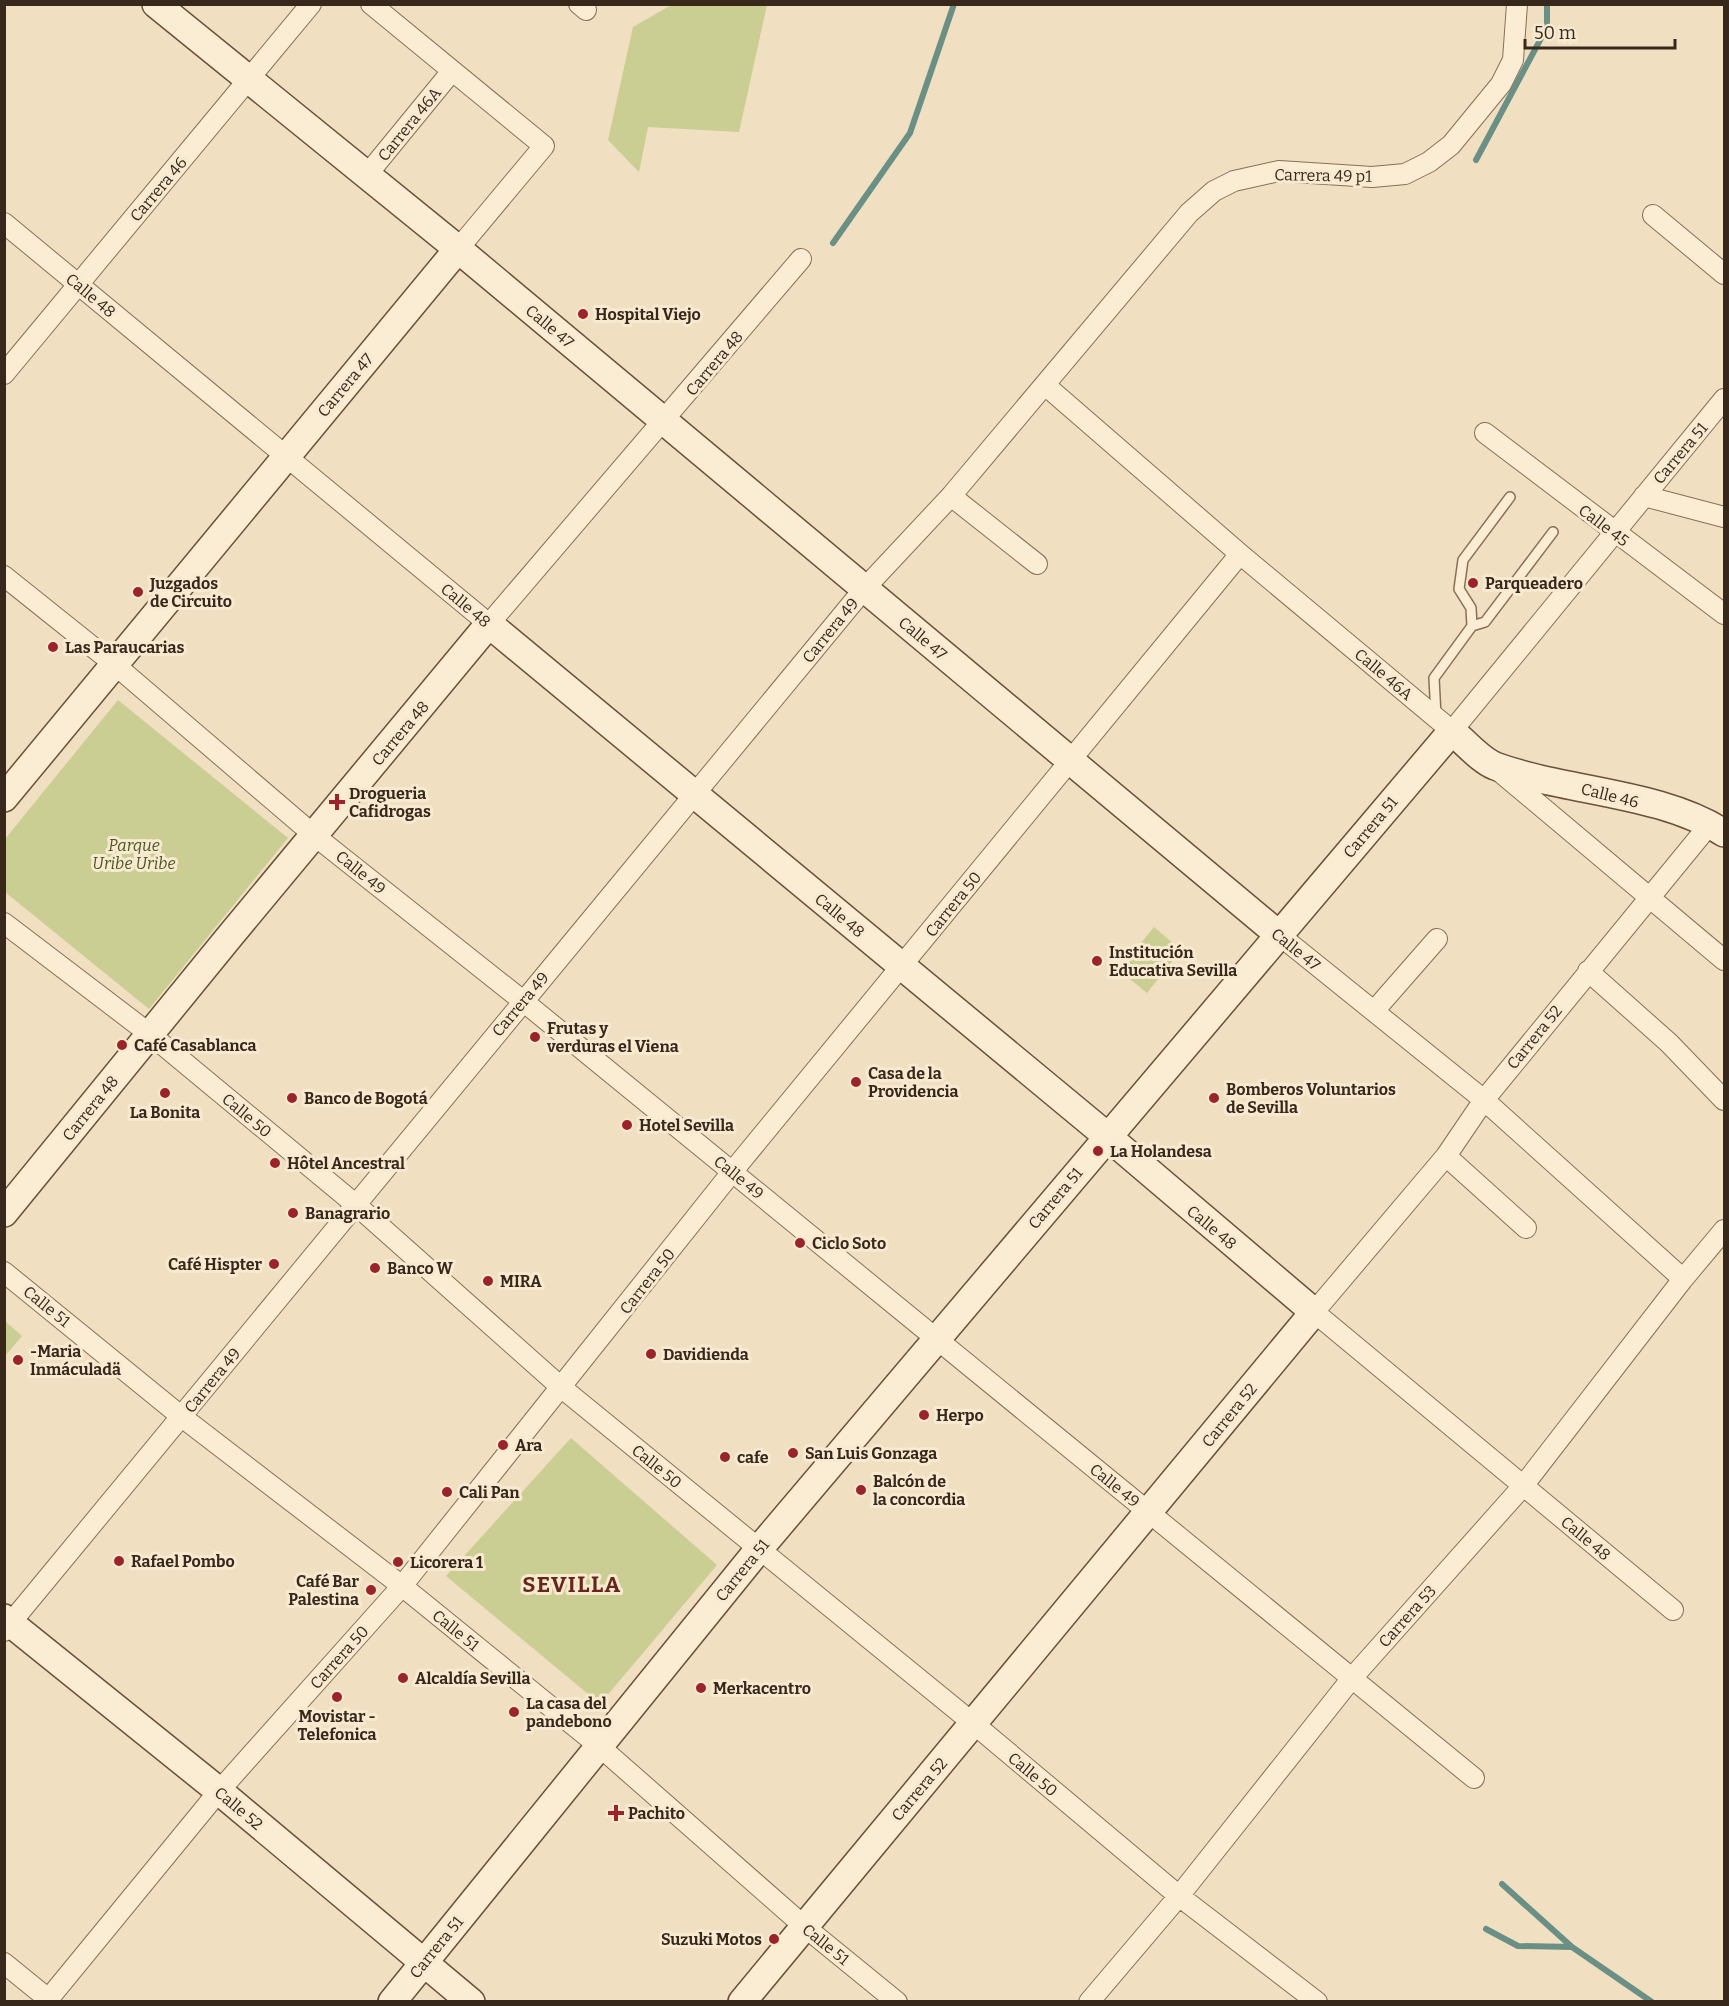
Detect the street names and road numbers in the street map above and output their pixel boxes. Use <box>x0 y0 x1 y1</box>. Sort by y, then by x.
street label: Carrera 46A <box>374 83 445 165</box>
street label: Carrera 46 <box>126 153 191 225</box>
street label: Carrera 49 p1 <box>1274 165 1372 186</box>
street label: Calle 48 <box>62 269 119 322</box>
street label: Calle 47 <box>522 301 578 352</box>
street label: Carrera 48 <box>682 327 747 400</box>
street label: Carrera 47 <box>313 350 377 421</box>
street label: Carrera 51 <box>1649 418 1712 488</box>
street label: Calle 45 <box>1575 500 1633 550</box>
street label: Calle 48 <box>437 579 494 632</box>
street label: Carrera 49 <box>798 594 862 667</box>
street label: Calle 47 <box>895 613 951 664</box>
street label: Calle 46A <box>1351 645 1417 705</box>
street label: Carrera 48 <box>368 697 433 770</box>
street label: Calle 46 <box>1579 779 1641 812</box>
street label: Carrera 51 <box>1339 792 1402 862</box>
street label: Calle 49 <box>332 847 389 898</box>
street label: Carrera 50 <box>921 868 985 941</box>
street label: Calle 48 <box>811 889 868 942</box>
street label: Calle 47 <box>1268 924 1324 975</box>
street label: Carrera 49 <box>488 968 553 1040</box>
street label: Carrera 52 <box>1503 1002 1566 1073</box>
street label: Carrera 48 <box>58 1072 122 1145</box>
street label: Calle 50 <box>218 1089 275 1142</box>
street label: Calle 49 <box>710 1152 767 1203</box>
street label: Carrera 51 <box>1024 1163 1087 1233</box>
street label: Calle 48 <box>1183 1201 1240 1254</box>
street label: Carrera 50 <box>616 1245 679 1318</box>
street label: Calle 51 <box>19 1282 74 1331</box>
street label: Carrera 49 <box>180 1344 244 1417</box>
street label: Carrera 52 <box>1198 1380 1261 1451</box>
street label: Calle 50 <box>628 1441 685 1492</box>
street label: Calle 49 <box>1086 1460 1143 1511</box>
street label: Calle 48 <box>1557 1512 1614 1565</box>
street label: Carrera 51 <box>712 1535 774 1605</box>
street label: Carrera 53 <box>1375 1581 1440 1651</box>
street label: Calle 51 <box>428 1606 483 1655</box>
street label: Carrera 50 <box>306 1622 373 1693</box>
street label: Calle 50 <box>1004 1748 1061 1801</box>
street label: Carrera 52 <box>887 1754 951 1825</box>
street label: Calle 52 <box>211 1783 267 1834</box>
street label: Carrera 51 <box>406 1912 468 1982</box>
street label: Calle 51 <box>798 1920 853 1969</box>

